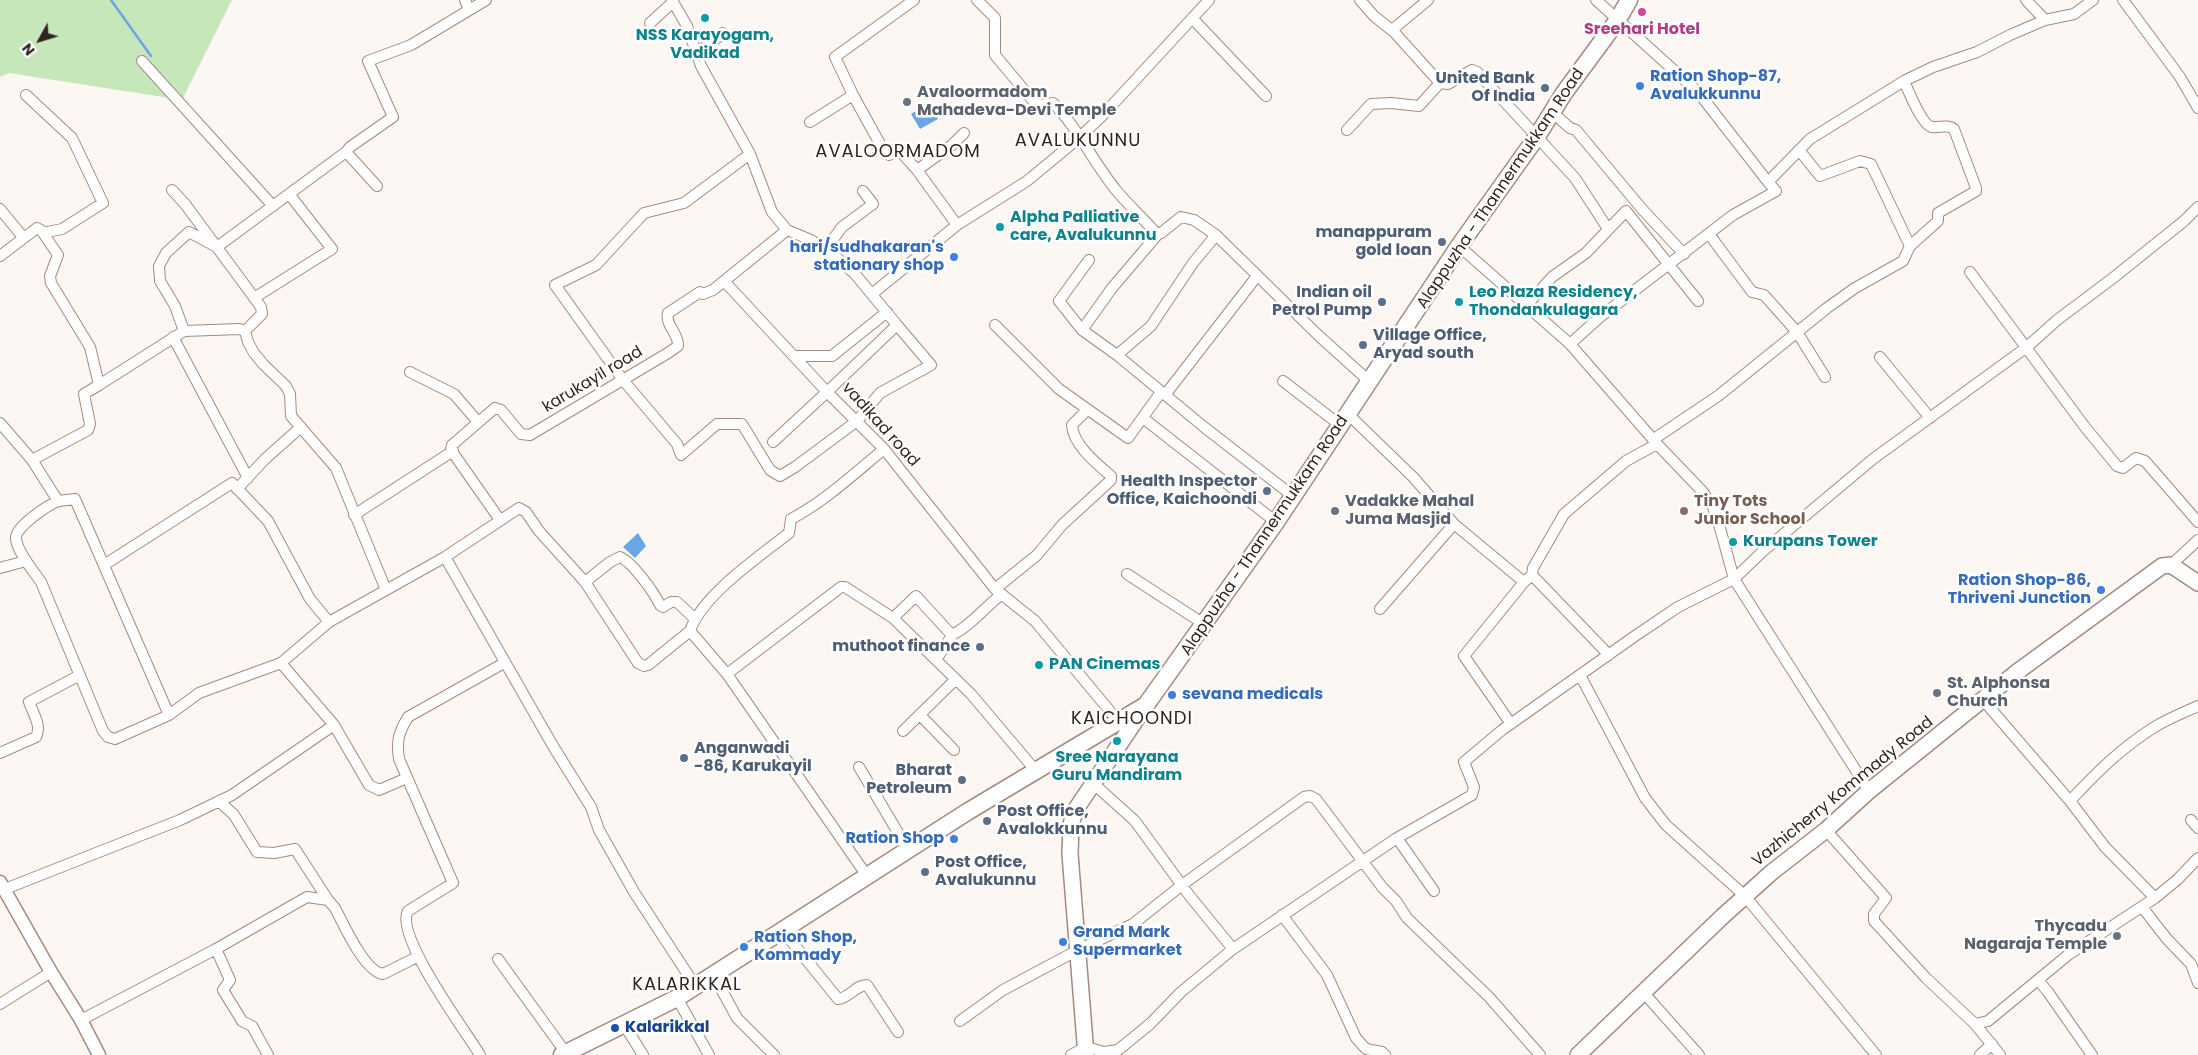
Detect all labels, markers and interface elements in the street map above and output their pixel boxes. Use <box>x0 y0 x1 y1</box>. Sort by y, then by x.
marker: Sreehari Hotel <box>1636 6 1648 18</box>
marker: NSS Karayogam, Vadikad <box>699 12 711 24</box>
north arrow <box>15 15 65 65</box>
place label: Sreehari Hotel <box>1584 20 1700 40</box>
place label: NSS Karayogam, Vadikad <box>636 26 774 64</box>
text: N <box>17 39 39 60</box>
street label: Alappuzha - Thannermukkam Road <box>1413 65 1589 313</box>
place label: Ration Shop-87, Avalukkunnu <box>1650 67 1781 105</box>
place label: United Bank Of India <box>1436 69 1535 107</box>
marker: Ration Shop-87, Avalukkunnu <box>1634 80 1646 92</box>
marker: United Bank Of India <box>1539 82 1551 94</box>
place label: Avaloormadom Mahadeva-Devi Temple <box>917 83 1116 121</box>
marker: Avaloormadom Mahadeva-Devi Temple <box>901 96 913 108</box>
district label: AVALUKUNNU <box>1013 130 1143 152</box>
district label: AVALOORMADOM <box>814 141 982 163</box>
place label: Alpha Palliative care, Avalukunnu <box>1010 208 1156 246</box>
marker: Alpha Palliative care, Avalukunnu <box>994 221 1006 233</box>
place label: manappuram gold loan <box>1315 223 1432 261</box>
marker: manappuram gold loan <box>1436 236 1448 248</box>
place label: hari/sudhakaran's stationary shop <box>790 238 944 276</box>
marker: hari/sudhakaran's stationary shop <box>948 251 960 263</box>
place label: Indian oil Petrol Pump <box>1272 283 1372 321</box>
place label: Leo Plaza Residency, Thondankulagara <box>1469 283 1638 321</box>
marker: Indian oil Petrol Pump <box>1376 296 1388 308</box>
marker: Leo Plaza Residency, Thondankulagara <box>1453 296 1465 308</box>
place label: Village Office, Aryad south <box>1373 326 1487 364</box>
marker: Village Office, Aryad south <box>1357 339 1369 351</box>
street label: karukayil road <box>539 343 647 417</box>
street label: vadikad road <box>837 379 923 471</box>
street label: Alappuzha - Thannermukkam Road <box>1177 412 1353 660</box>
place label: Health Inspector Office, Kaichoondi <box>1107 472 1257 510</box>
marker: Health Inspector Office, Kaichoondi <box>1261 485 1273 497</box>
place label: Vadakke Mahal Juma Masjid <box>1345 492 1474 530</box>
place label: Tiny Tots Junior School <box>1694 492 1805 530</box>
marker: Vadakke Mahal Juma Masjid <box>1329 505 1341 517</box>
marker: Tiny Tots Junior School <box>1678 505 1690 517</box>
place label: Kurupans Tower <box>1743 532 1878 552</box>
marker: Kurupans Tower <box>1727 536 1739 548</box>
place label: Ration Shop-86, Thriveni Junction <box>1948 571 2091 609</box>
marker: Ration Shop-86, Thriveni Junction <box>2095 584 2107 596</box>
place label: muthoot finance <box>832 637 970 657</box>
marker: muthoot finance <box>974 641 986 653</box>
place label: PAN Cinemas <box>1049 655 1160 675</box>
marker: PAN Cinemas <box>1033 659 1045 671</box>
place label: St. Alphonsa Church <box>1947 674 2050 712</box>
place label: sevana medicals <box>1182 685 1323 705</box>
marker: St. Alphonsa Church <box>1931 687 1943 699</box>
marker: sevana medicals <box>1166 689 1178 701</box>
district label: KAICHOONDI <box>1070 708 1194 730</box>
street label: Vazhicherry Kommady Road <box>1749 713 1937 871</box>
marker: Sree Narayana Guru Mandiram <box>1111 735 1123 747</box>
place label: Anganwadi -86, Karukayil <box>694 739 812 777</box>
place label: Sree Narayana Guru Mandiram <box>1052 748 1182 786</box>
marker: Anganwadi -86, Karukayil <box>678 752 690 764</box>
place label: Bharat Petroleum <box>866 761 952 799</box>
marker: Bharat Petroleum <box>956 774 968 786</box>
place label: Post Office, Avalokkunnu <box>997 802 1107 840</box>
marker: Post Office, Avalokkunnu <box>981 815 993 827</box>
place label: Ration Shop <box>845 829 944 849</box>
marker: Ration Shop <box>948 833 960 845</box>
place label: Post Office, Avalukunnu <box>935 853 1036 891</box>
marker: Post Office, Avalukunnu <box>919 866 931 878</box>
place label: Thycadu Nagaraja Temple <box>1964 917 2107 955</box>
place label: Grand Mark Supermarket <box>1073 923 1182 961</box>
place label: Ration Shop, Kommady <box>754 928 857 966</box>
marker: Thycadu Nagaraja Temple <box>2111 930 2123 942</box>
marker: Grand Mark Supermarket <box>1057 936 1069 948</box>
marker: Ration Shop, Kommady <box>738 941 750 953</box>
district label: KALARIKKAL <box>631 974 743 996</box>
place label: Kalarikkal <box>625 1018 710 1038</box>
marker: Kalarikkal <box>609 1022 621 1034</box>

